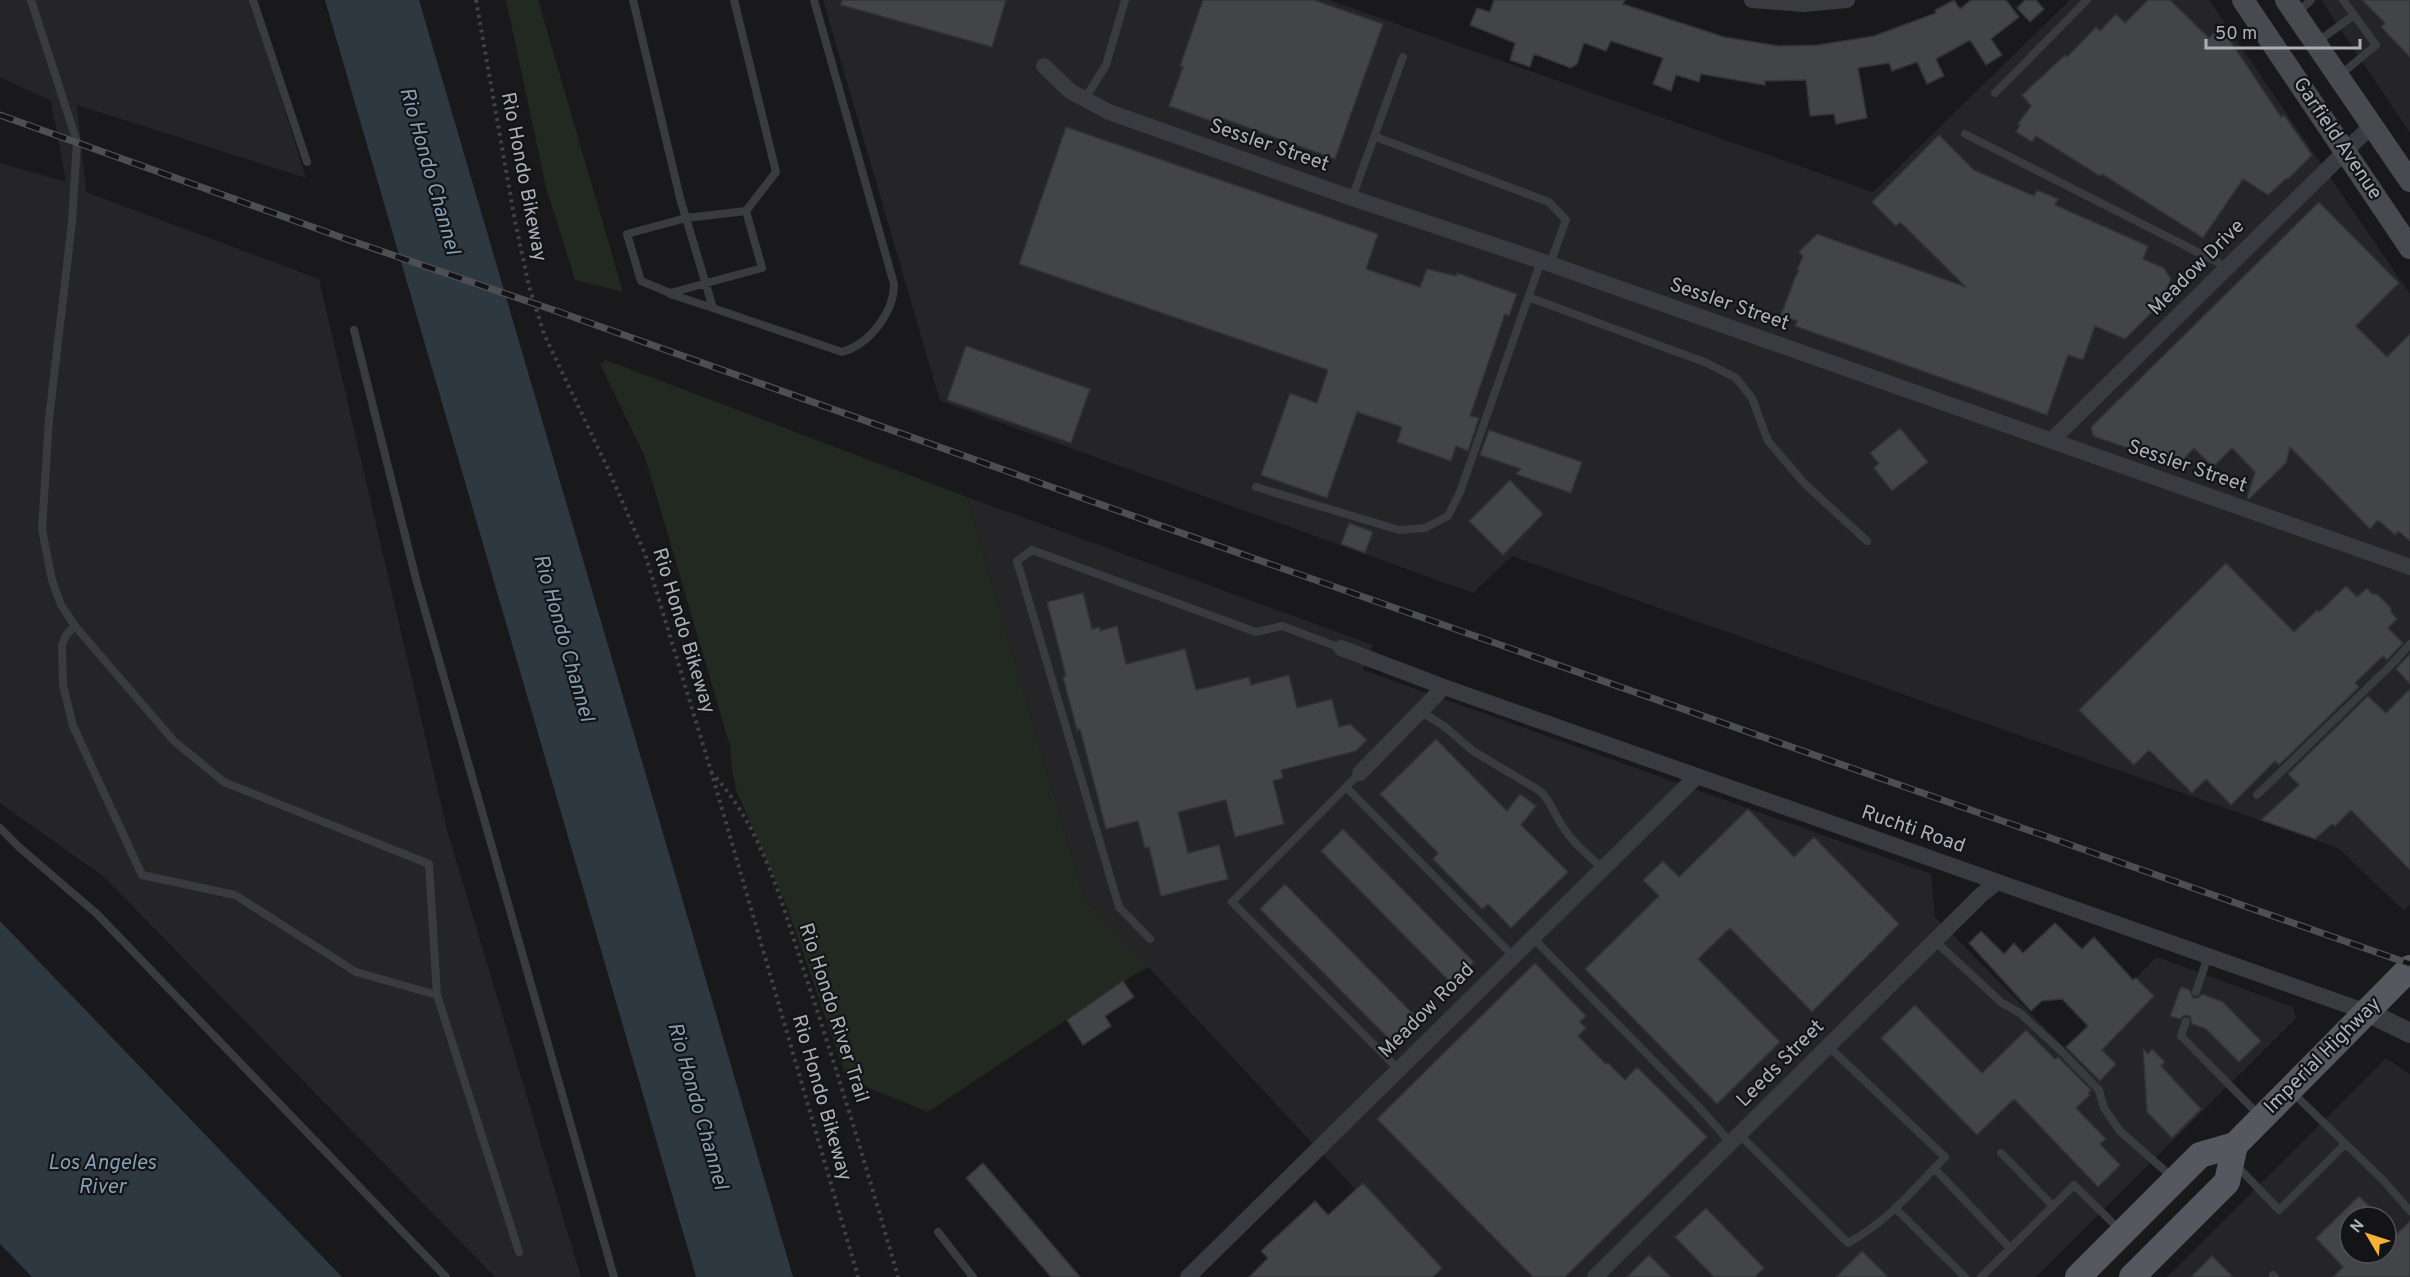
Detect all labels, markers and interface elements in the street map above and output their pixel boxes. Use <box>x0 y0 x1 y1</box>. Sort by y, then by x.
scale bar <box>2206 12 2360 50</box>
text: 50 m <box>2215 23 2257 46</box>
street label: Garfield Avenue <box>2286 73 2388 205</box>
water label: Rio Hondo Channel <box>392 84 466 259</box>
street label: Rio Hondo Bikeway <box>494 90 552 264</box>
street label: Sessler Street <box>1206 113 1332 179</box>
street label: Meadow Drive <box>2143 214 2251 322</box>
street label: Sessler Street <box>1666 272 1792 338</box>
street label: Sessler Street <box>2124 434 2250 500</box>
street label: Rio Hondo Bikeway <box>645 545 721 717</box>
water label: Rio Hondo Channel <box>526 551 600 726</box>
street label: Ruchti Road <box>1858 800 1968 860</box>
street label: Rio Hondo River Trail <box>792 920 874 1106</box>
street label: Meadow Road <box>1374 958 1480 1064</box>
street label: Imperial Highway <box>2259 992 2387 1120</box>
street label: Rio Hondo Bikeway <box>785 1012 857 1184</box>
street label: Leeds Street <box>1732 1015 1830 1113</box>
water label: Rio Hondo Channel <box>660 1019 734 1194</box>
water label: Los Angeles River <box>48 1150 157 1201</box>
north arrow <box>2338 1205 2398 1265</box>
text: N <box>2347 1216 2369 1238</box>

